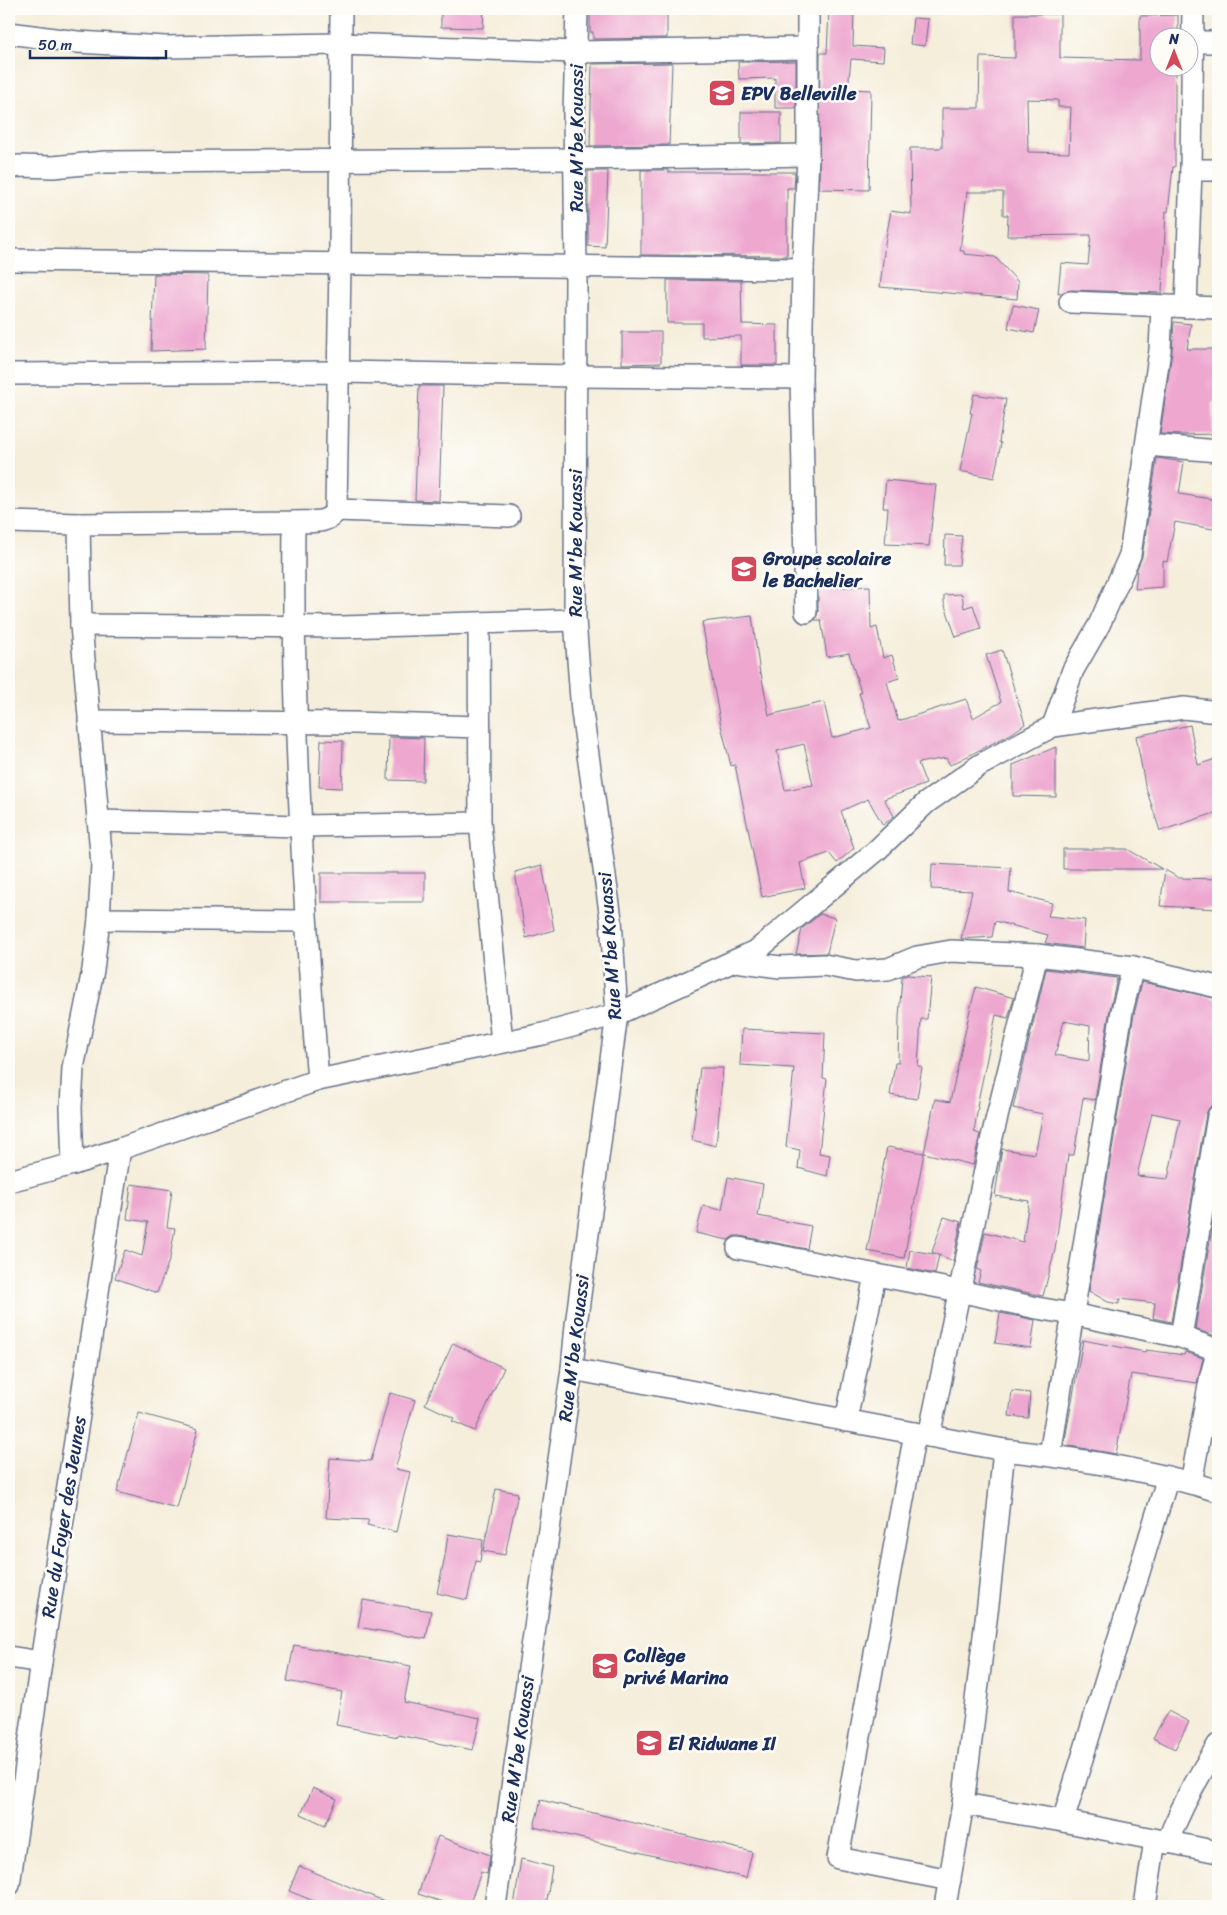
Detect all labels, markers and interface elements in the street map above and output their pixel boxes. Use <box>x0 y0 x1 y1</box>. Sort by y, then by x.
text: N <box>1168 27 1179 52</box>
scale bar <box>30 28 166 60</box>
north arrow <box>1150 28 1200 78</box>
text: 50 m <box>38 32 73 58</box>
street label: Rue M'be Kouassi <box>560 63 593 212</box>
place label: EPV Belleville <box>741 77 857 110</box>
school or university icon: EPV Belleville <box>707 78 737 108</box>
street label: Rue M'be Kouassi <box>559 468 592 617</box>
place label: Groupe scolaire le Bachelier <box>762 542 892 597</box>
school or university icon: Groupe scolaire le Bachelier <box>729 554 759 584</box>
street label: Rue M'be Kouassi <box>588 870 631 1021</box>
street label: Rue M'be Kouassi <box>548 1272 599 1423</box>
street label: Rue du Foyer des Jeunes <box>31 1414 96 1620</box>
place label: Collège privé Marina <box>622 1639 729 1694</box>
school or university icon: Collège privé Marina <box>590 1651 620 1681</box>
street label: Rue M'be Kouassi <box>491 1673 544 1825</box>
place label: El Ridwane II <box>668 1727 777 1760</box>
school or university icon: El Ridwane II <box>634 1728 664 1758</box>

